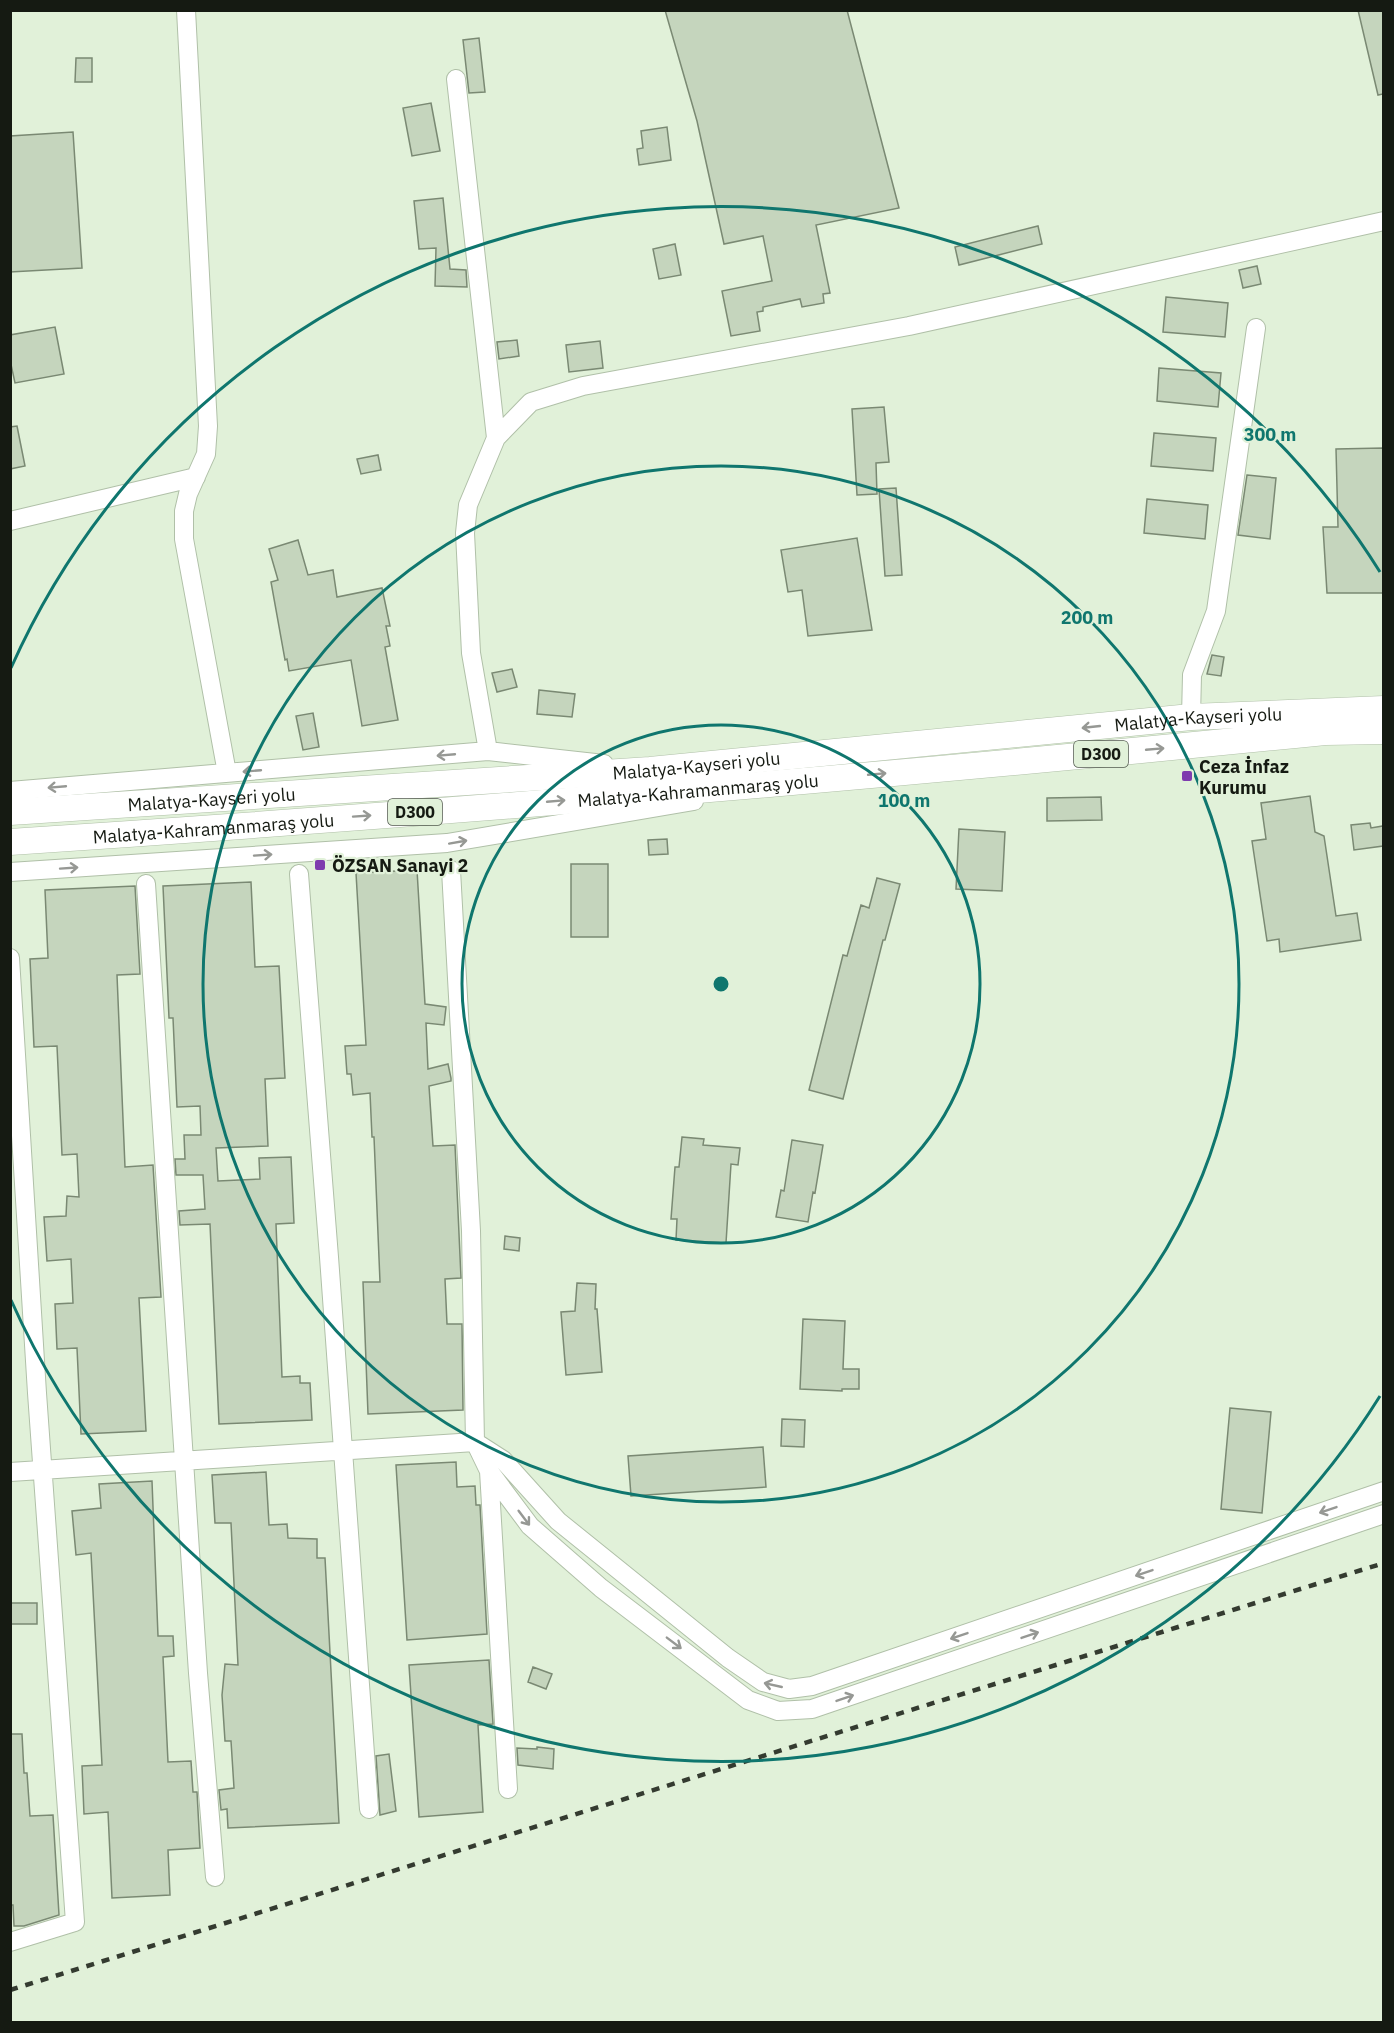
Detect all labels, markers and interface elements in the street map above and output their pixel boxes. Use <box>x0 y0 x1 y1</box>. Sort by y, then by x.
text: 300 m <box>1244 423 1296 446</box>
text: 200 m <box>1061 606 1113 629</box>
street label: Malatya-Kayseri yolu <box>1113 702 1283 736</box>
one-way arrow <box>1081 722 1101 733</box>
road number: D300 <box>1074 741 1128 767</box>
one-way arrow <box>1145 743 1165 754</box>
street label: Malatya-Kayseri yolu <box>612 746 781 784</box>
one-way arrow <box>436 749 456 760</box>
place label: Ceza İnfaz Kurumu <box>1199 755 1289 799</box>
one-way arrow <box>242 766 262 777</box>
street label: Malatya-Kahramanmaraş yolu <box>577 768 820 812</box>
one-way arrow <box>867 768 887 779</box>
marker: Ceza İnfaz Kurumu <box>1180 769 1194 783</box>
one-way arrow <box>48 782 68 793</box>
street label: Malatya-Kayseri yolu <box>127 782 296 816</box>
text: 100 m <box>878 789 930 812</box>
one-way arrow <box>546 795 566 806</box>
road number: D300 <box>388 799 442 825</box>
street label: Malatya-Kahramanmaraş yolu <box>92 808 335 848</box>
one-way arrow <box>352 810 371 821</box>
one-way arrow <box>448 836 467 847</box>
one-way arrow <box>253 849 273 860</box>
place label: ÖZSAN Sanayi 2 <box>332 854 468 877</box>
marker: ÖZSAN Sanayi 2 <box>313 858 327 872</box>
one-way arrow <box>58 862 78 873</box>
centre of rings <box>711 974 731 994</box>
one-way arrow <box>1319 1505 1338 1516</box>
one-way arrow <box>518 1510 531 1526</box>
one-way arrow <box>1135 1568 1153 1579</box>
one-way arrow <box>1020 1629 1039 1640</box>
one-way arrow <box>950 1631 969 1642</box>
one-way arrow <box>665 1637 681 1650</box>
one-way arrow <box>764 1678 783 1690</box>
one-way arrow <box>835 1692 854 1703</box>

